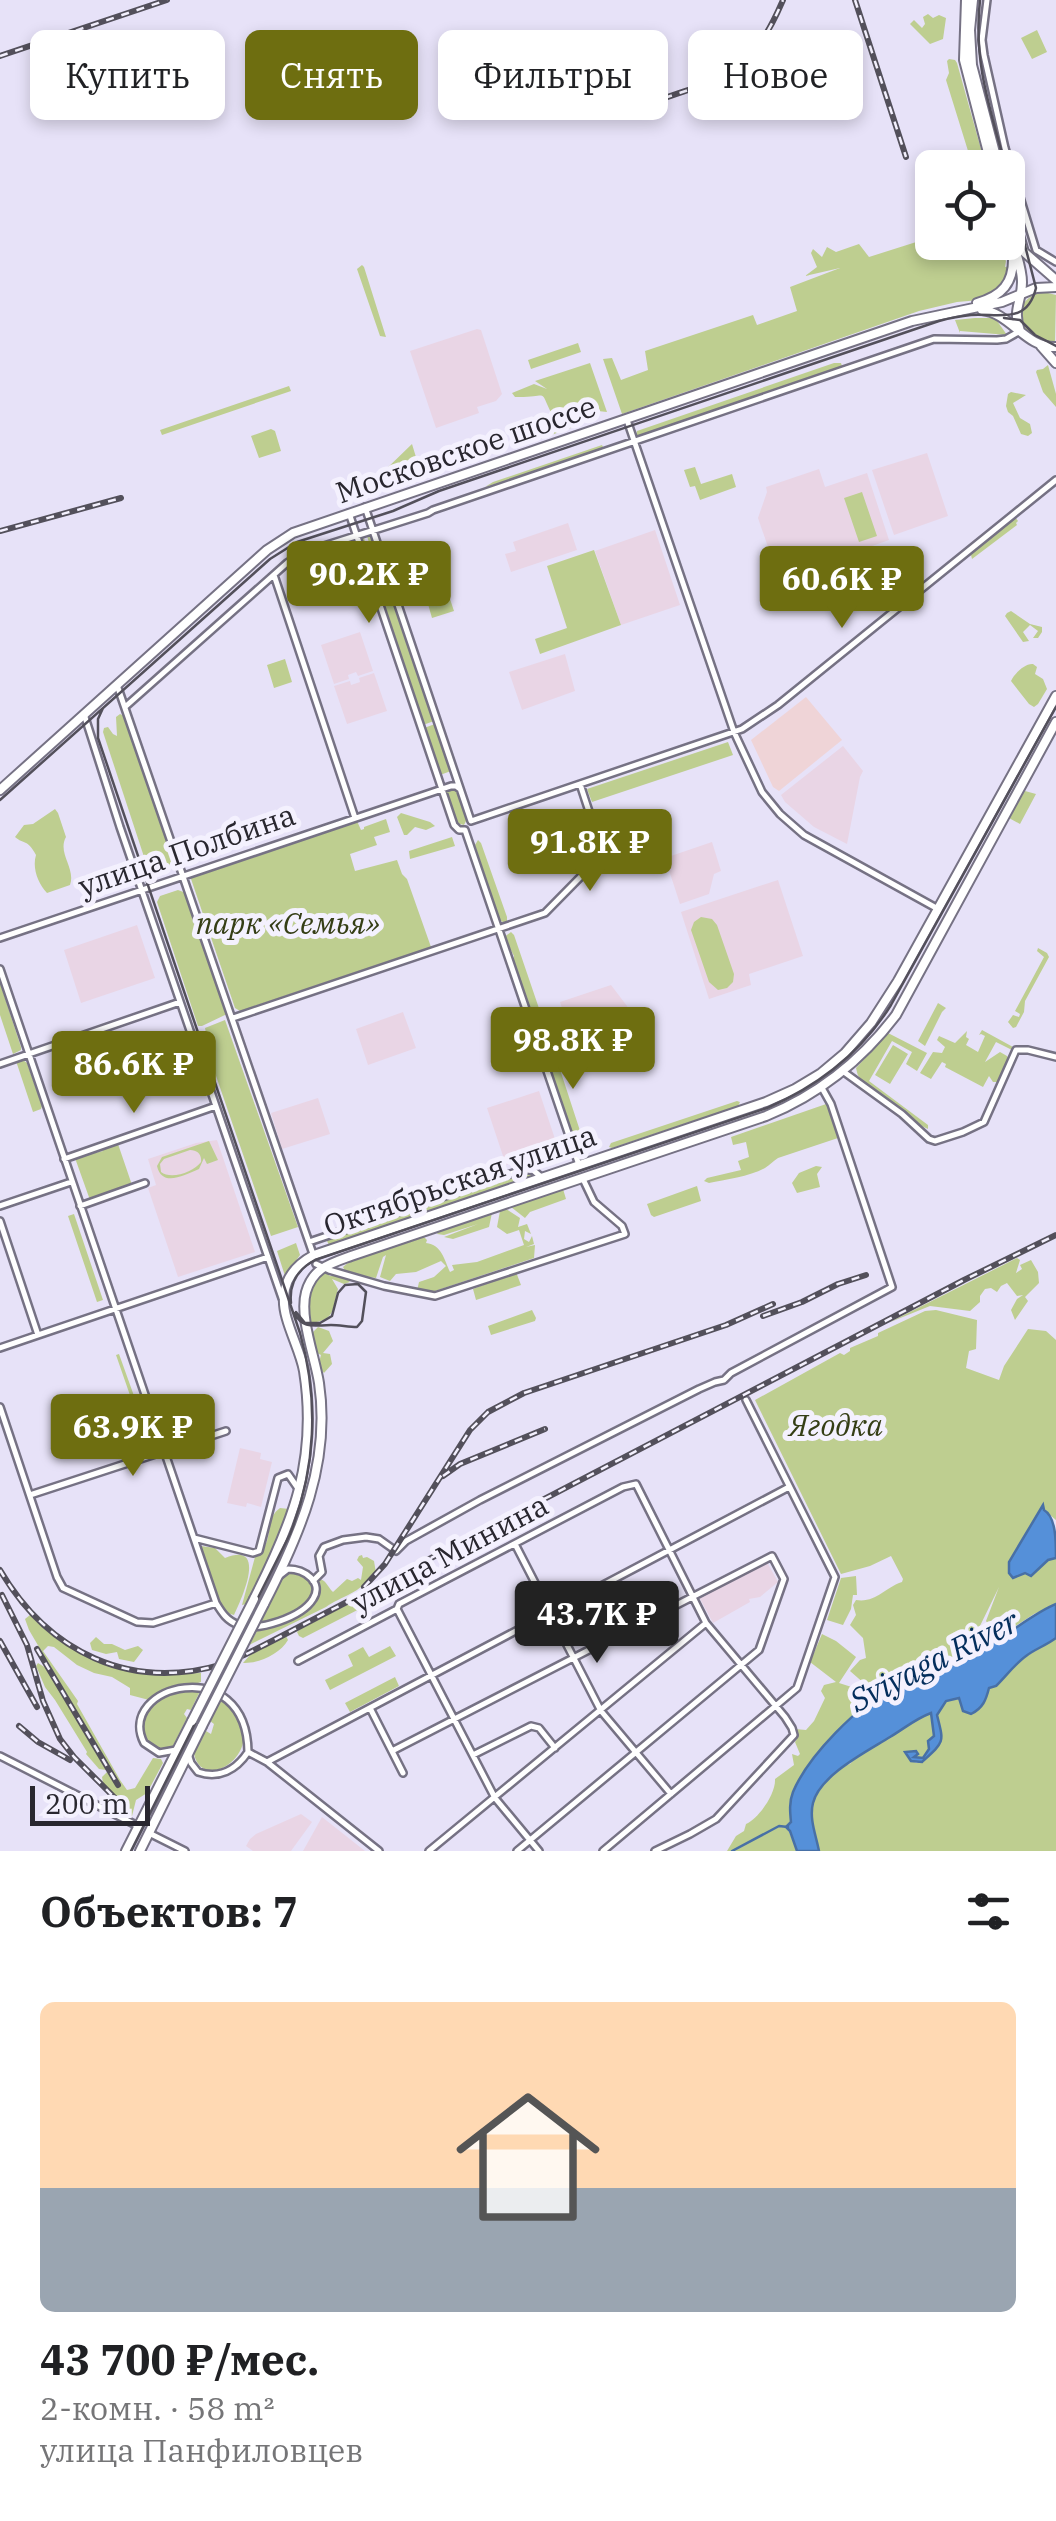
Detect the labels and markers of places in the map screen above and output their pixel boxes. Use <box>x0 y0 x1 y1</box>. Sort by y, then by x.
pin: 90.2K ₽ <box>277 541 461 626</box>
pin: 60.6K ₽ <box>750 546 934 631</box>
pin: 91.8K ₽ <box>498 809 682 894</box>
pin: 98.8K ₽ <box>481 1007 665 1092</box>
pin: 86.6K ₽ <box>42 1031 226 1116</box>
pin: 63.9K ₽ <box>41 1394 225 1479</box>
pin: 43.7K ₽ <box>505 1581 689 1666</box>

